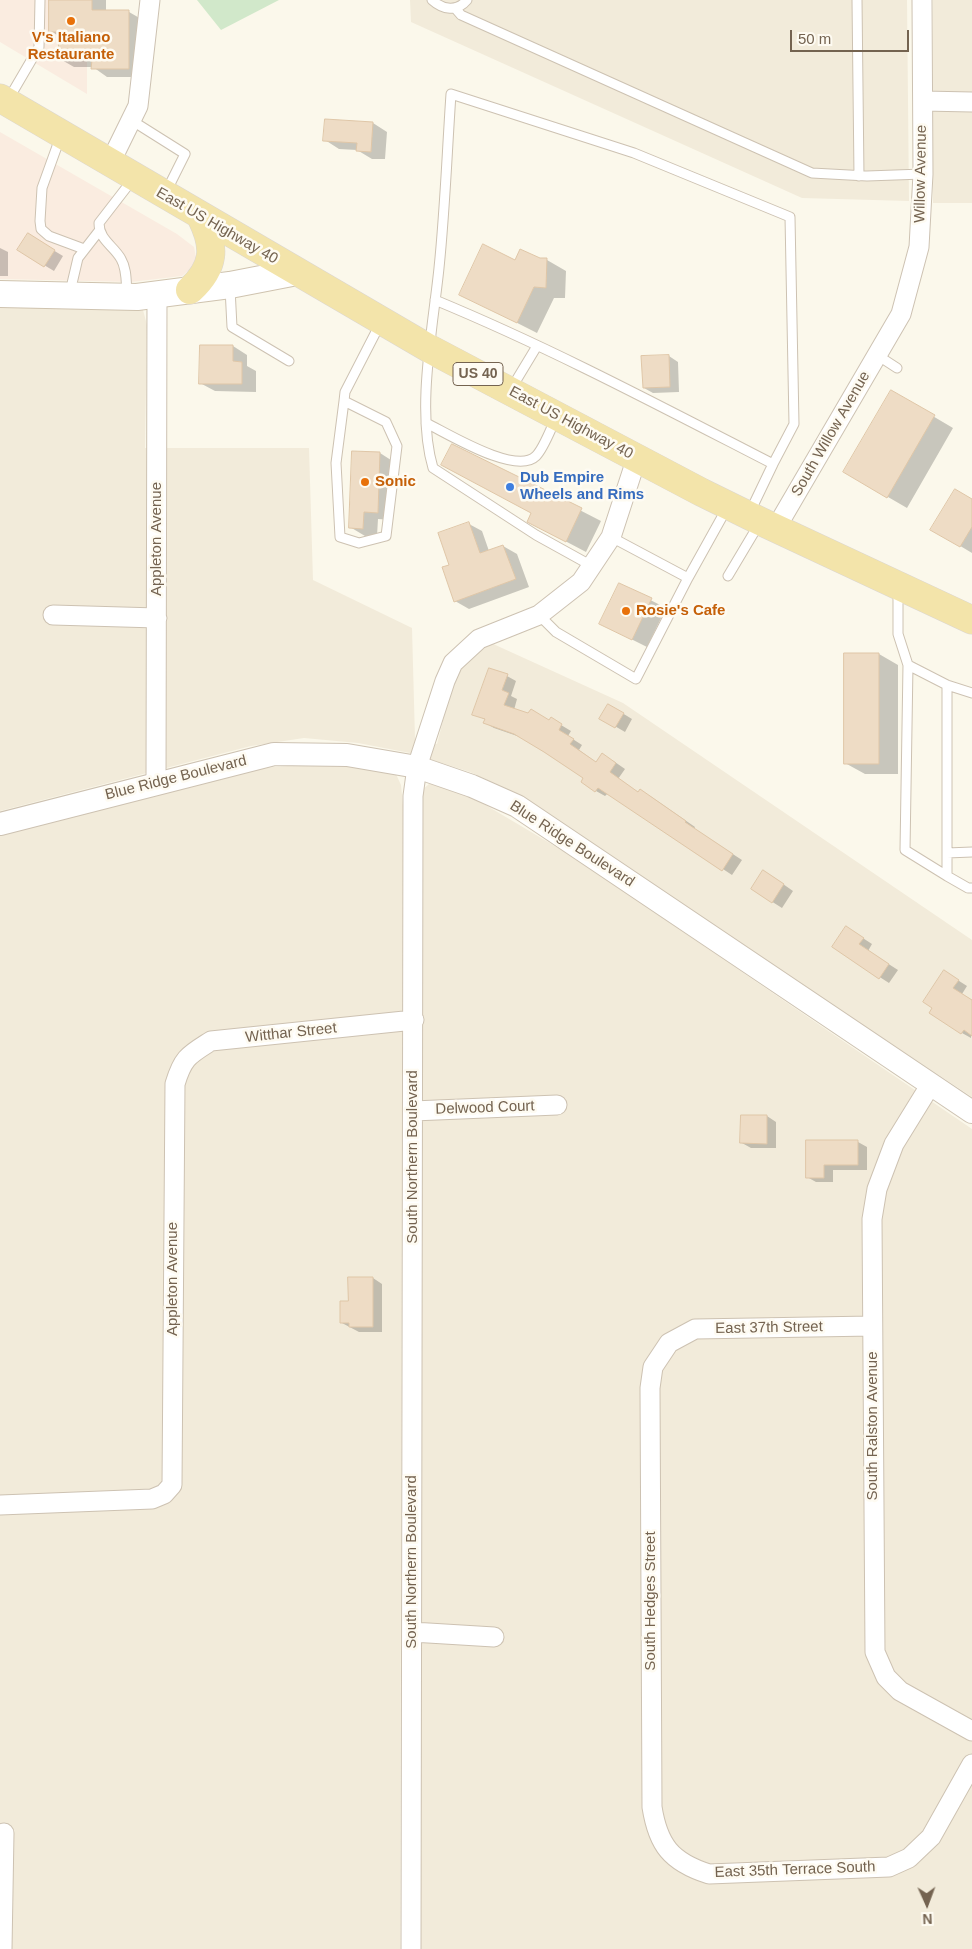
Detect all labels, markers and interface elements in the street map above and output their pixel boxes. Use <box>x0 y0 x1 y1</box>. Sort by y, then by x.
marker: V's Italiano Restaurante <box>65 15 77 27</box>
scale bar <box>792 20 911 52</box>
place label: V's Italiano Restaurante <box>28 29 114 64</box>
text: 50 m <box>798 30 831 47</box>
street label: Willow Avenue <box>911 125 931 223</box>
street label: East US Highway 40 <box>153 184 281 268</box>
road number: US 40 <box>453 362 503 386</box>
street label: South Willow Avenue <box>788 368 874 500</box>
street label: East US Highway 40 <box>506 383 636 463</box>
place label: Dub Empire Wheels and Rims <box>520 469 644 504</box>
place label: Sonic <box>375 473 416 491</box>
marker: Sonic <box>359 476 371 488</box>
marker: Dub Empire Wheels and Rims <box>504 481 516 493</box>
street label: Appleton Avenue <box>148 482 166 596</box>
place label: Rosie's Cafe <box>636 602 725 620</box>
marker: Rosie's Cafe <box>620 605 632 617</box>
street label: Blue Ridge Boulevard <box>103 752 249 804</box>
street label: Blue Ridge Boulevard <box>506 797 638 891</box>
street label: Witthar Street <box>244 1019 338 1047</box>
street label: South Northern Boulevard <box>404 1070 422 1244</box>
street label: Delwood Court <box>435 1097 535 1119</box>
street label: Appleton Avenue <box>164 1222 182 1336</box>
street label: East 37th Street <box>715 1318 823 1338</box>
street label: South Ralston Avenue <box>864 1352 882 1500</box>
street label: South Northern Boulevard <box>403 1475 421 1649</box>
street label: South Hedges Street <box>642 1531 660 1671</box>
street label: East 35th Terrace South <box>714 1858 876 1882</box>
north arrow <box>902 1879 952 1929</box>
text: N <box>922 1911 933 1927</box>

